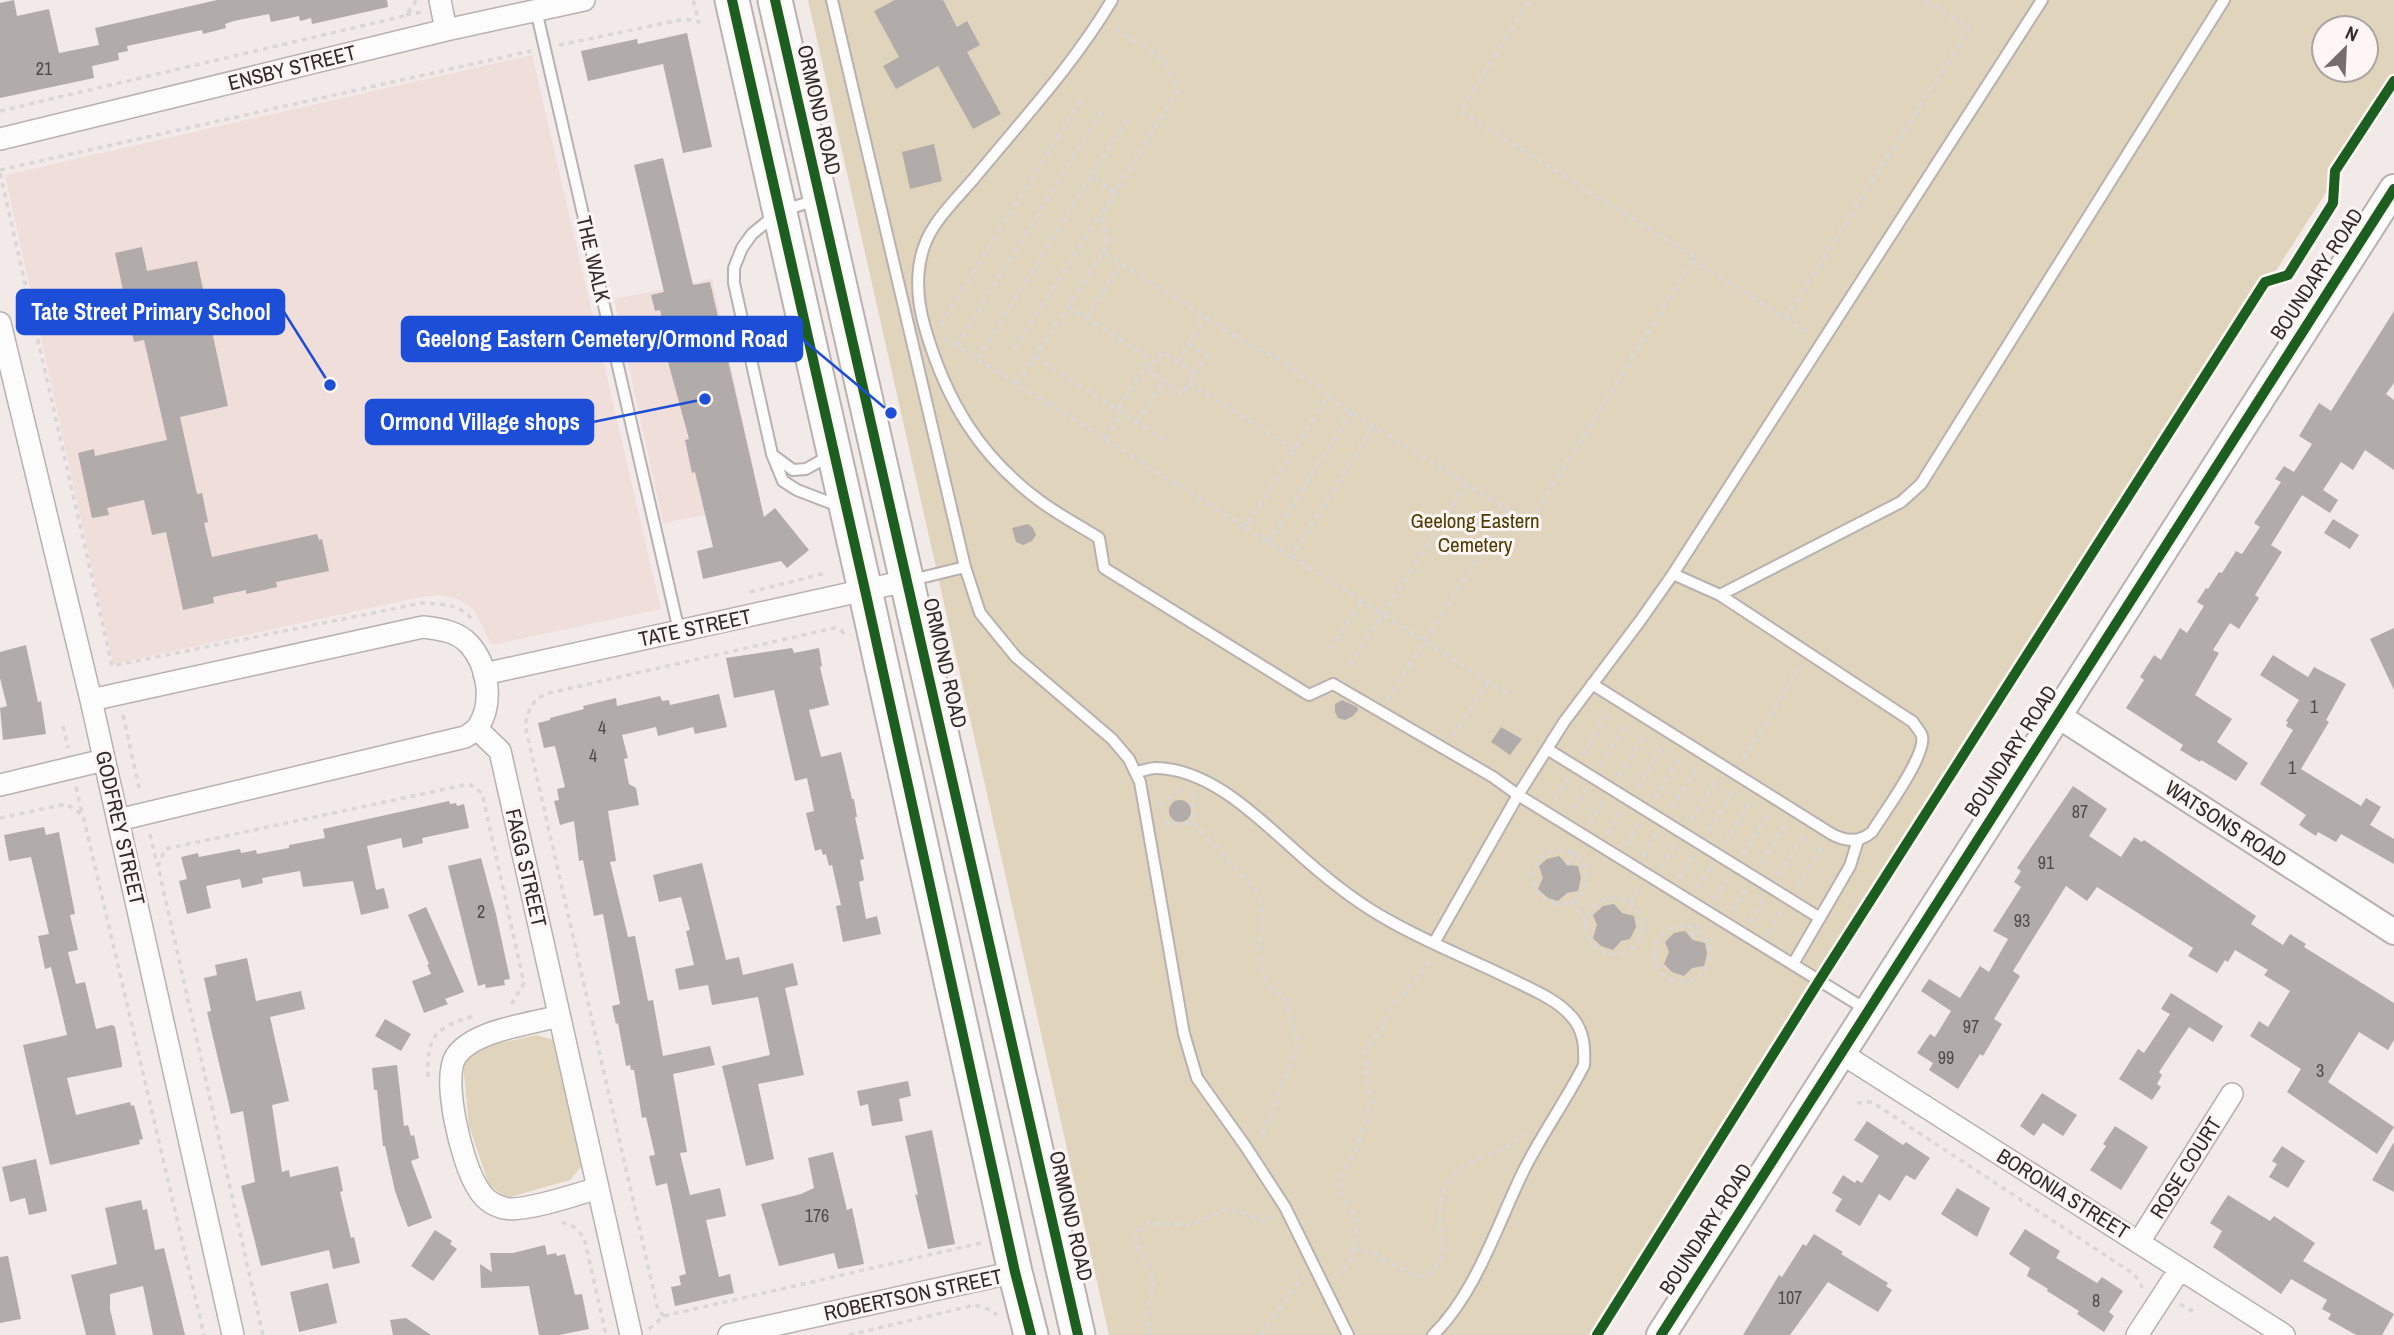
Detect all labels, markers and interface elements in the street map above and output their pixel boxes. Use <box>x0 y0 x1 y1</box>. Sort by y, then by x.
north arrow <box>2310 14 2380 84</box>
text: N <box>2341 19 2362 48</box>
street label: ENSBY STREET <box>225 38 359 97</box>
street label: ORMOND ROAD <box>790 42 849 178</box>
house number: 21 <box>36 56 53 81</box>
street label: BOUNDARY ROAD <box>2263 202 2370 345</box>
street label: THE WALK <box>570 213 618 305</box>
callout: Tate Street Primary School <box>17 290 284 334</box>
text: Tate Street Primary School <box>31 296 271 327</box>
callout: Geelong Eastern Cemetery/Ormond Road <box>402 317 802 361</box>
text: Geelong Eastern Cemetery/Ormond Road <box>416 323 788 354</box>
callout: Ormond Village shops <box>366 400 593 444</box>
text: Ormond Village shops <box>380 406 580 437</box>
park label: Geelong Eastern Cemetery <box>1410 506 1540 559</box>
street label: ORMOND ROAD <box>916 595 975 731</box>
street label: TATE STREET <box>636 601 754 654</box>
street label: BOUNDARY ROAD <box>1957 679 2064 822</box>
house number: 1 <box>2310 694 2319 719</box>
house number: 4 <box>598 715 606 740</box>
house number: 4 <box>589 743 597 768</box>
street label: GODFREY STREET <box>89 748 152 908</box>
house number: 1 <box>2288 755 2297 780</box>
street label: WATSONS ROAD <box>2160 773 2293 874</box>
house number: 87 <box>2072 799 2088 824</box>
street label: FAGG STREET <box>499 806 554 930</box>
house number: 91 <box>2038 850 2055 875</box>
house number: 2 <box>477 899 485 924</box>
house number: 93 <box>2014 908 2030 933</box>
house number: 97 <box>1963 1014 1979 1039</box>
house number: 99 <box>1938 1045 1954 1070</box>
house number: 3 <box>2316 1058 2324 1083</box>
street label: ROSE COURT <box>2143 1111 2228 1224</box>
street label: BORONIA STREET <box>1991 1141 2135 1246</box>
street label: ORMOND ROAD <box>1042 1148 1101 1284</box>
street label: BOUNDARY ROAD <box>1652 1157 1759 1300</box>
house number: 176 <box>805 1203 829 1228</box>
street label: ROBERTSON STREET <box>821 1261 1005 1328</box>
house number: 107 <box>1778 1285 1802 1310</box>
house number: 8 <box>2092 1288 2100 1313</box>

